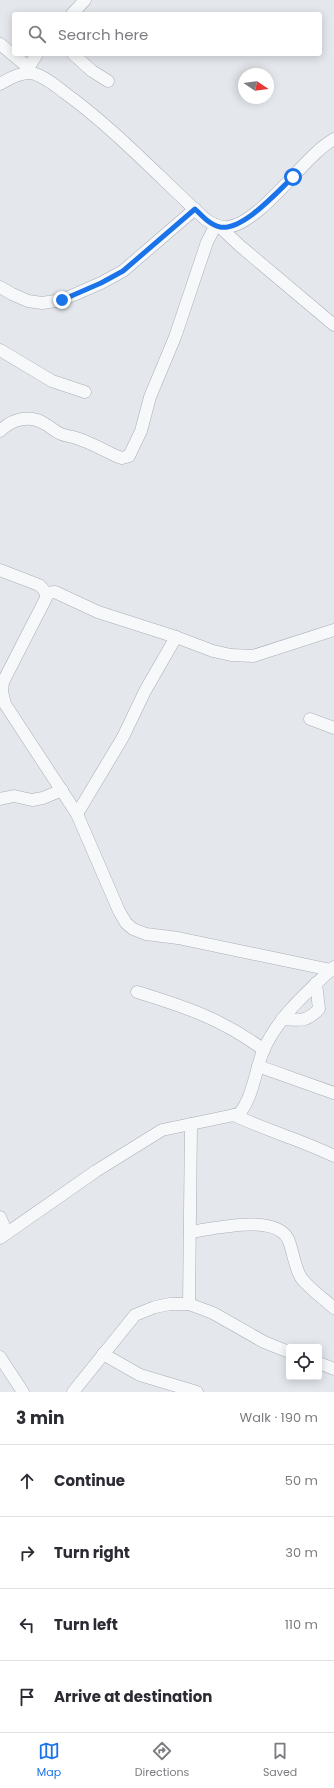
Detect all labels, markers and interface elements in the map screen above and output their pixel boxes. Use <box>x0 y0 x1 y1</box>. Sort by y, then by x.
search box <box>12 12 322 56</box>
icon: search <box>26 23 48 45</box>
text: Search here <box>58 24 148 45</box>
north arrow <box>238 68 274 104</box>
route start <box>284 168 302 186</box>
route end <box>53 291 71 309</box>
map controls <box>286 1344 322 1380</box>
button: locate <box>286 1344 322 1380</box>
text: 3 min <box>16 1406 64 1430</box>
text: Walk · 190 m <box>240 1408 318 1427</box>
icon: ahead <box>16 1470 38 1492</box>
text: Continue <box>54 1470 125 1491</box>
text: 50 m <box>285 1471 318 1490</box>
icon: right <box>16 1542 38 1564</box>
text: Turn right <box>54 1542 130 1563</box>
text: 30 m <box>285 1543 318 1562</box>
icon: left <box>16 1614 38 1636</box>
text: Turn left <box>54 1614 118 1635</box>
text: 110 m <box>285 1615 318 1634</box>
icon: arrive <box>16 1686 38 1708</box>
text: Arrive at destination <box>54 1686 212 1707</box>
tab: Map <box>37 1740 61 1781</box>
tab: Directions <box>135 1740 189 1781</box>
tab: Saved <box>263 1740 297 1781</box>

